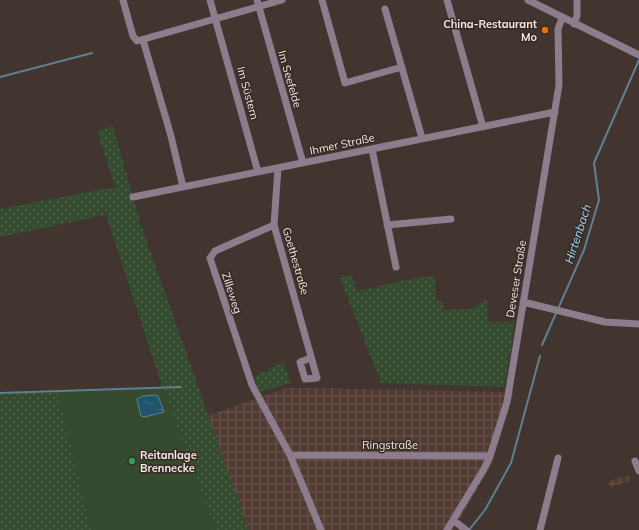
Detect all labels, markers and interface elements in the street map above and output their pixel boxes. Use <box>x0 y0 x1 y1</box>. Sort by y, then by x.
place label: China-Restaurant Mo <box>443 17 537 44</box>
marker: China-Restaurant Mo <box>540 25 550 35</box>
street label: Im Seefelde <box>275 49 305 109</box>
street label: Im Süstern <box>234 65 262 121</box>
street label: Ihmer Straße <box>308 130 376 158</box>
water label: Hirtenbach <box>561 202 594 266</box>
street label: Goethestraße <box>280 226 312 296</box>
street label: Deveser Straße <box>503 239 529 319</box>
street label: Zilleweg <box>219 271 245 315</box>
street label: Ringstraße <box>362 438 418 452</box>
place label: Reitanlage Brennecke <box>140 448 197 475</box>
marker: Reitanlage Brennecke <box>127 456 137 466</box>

